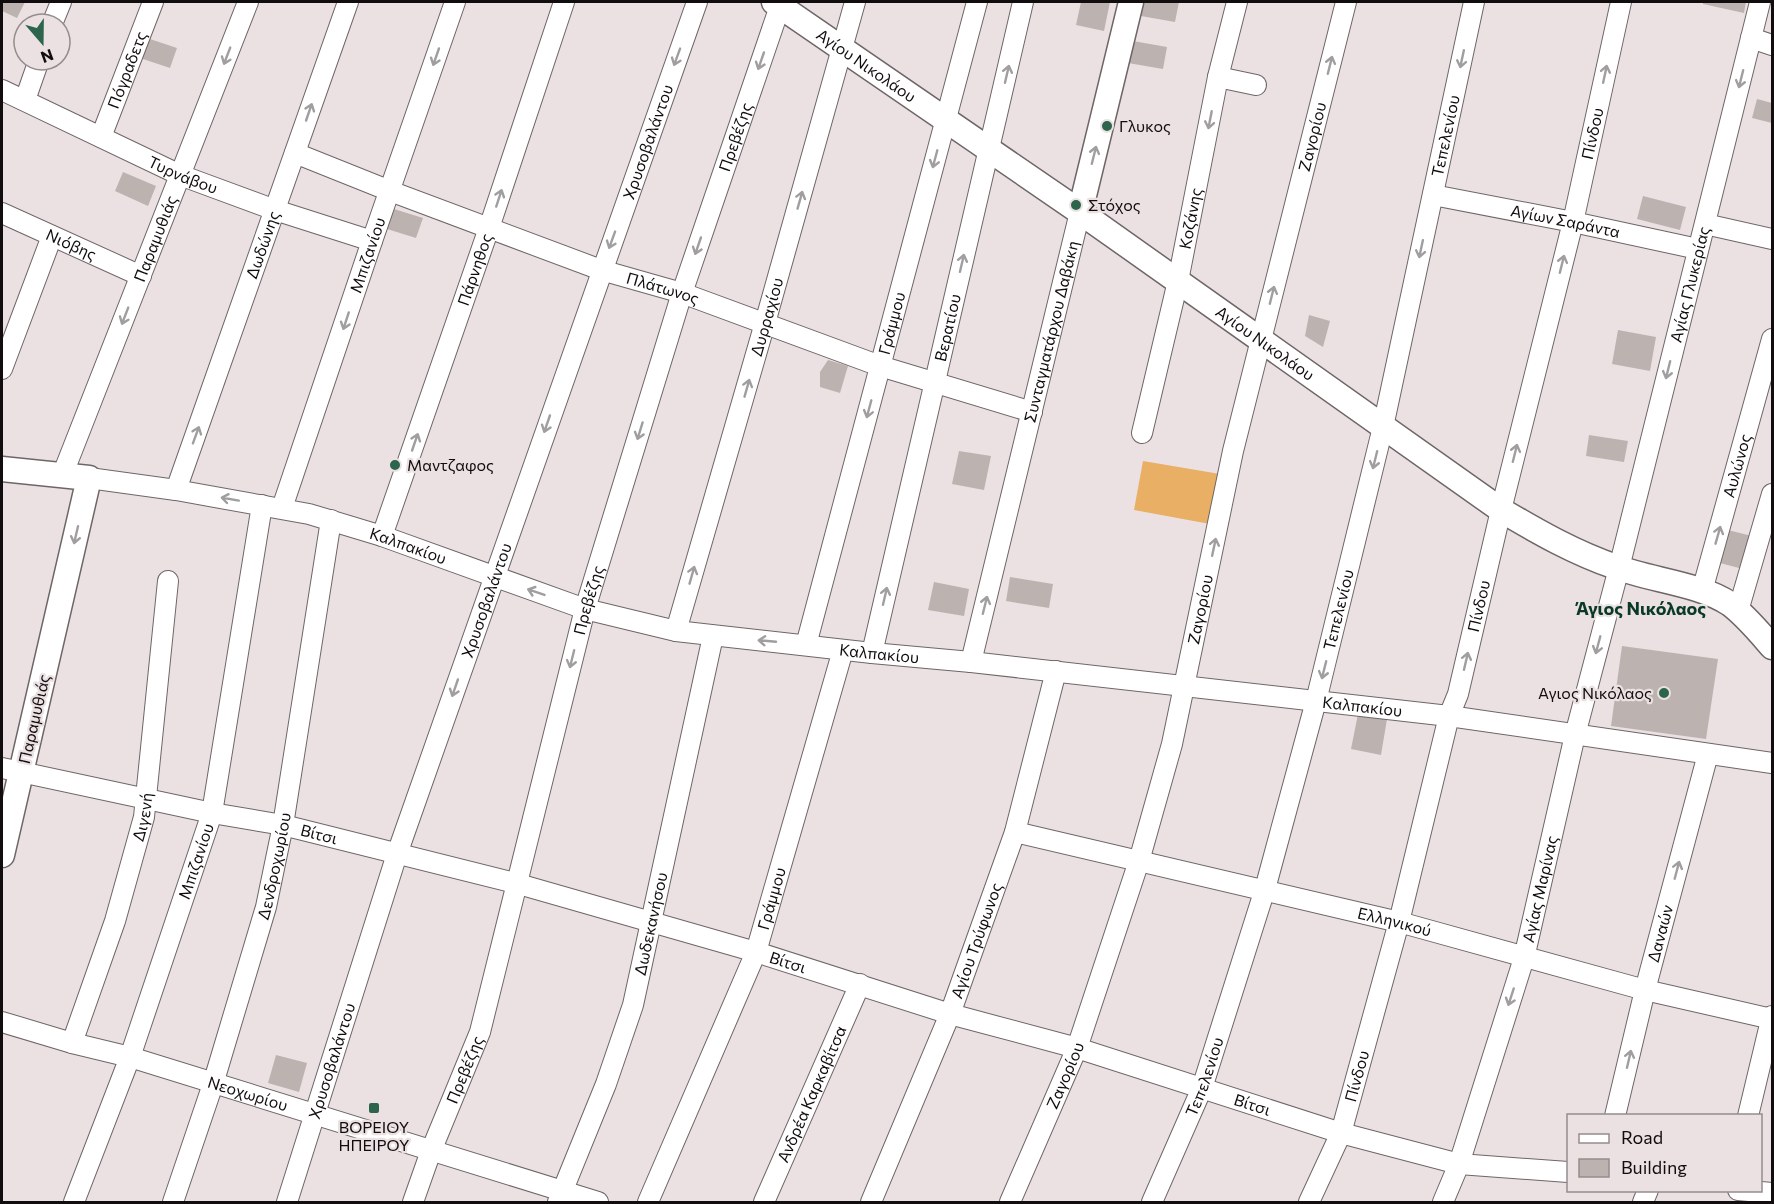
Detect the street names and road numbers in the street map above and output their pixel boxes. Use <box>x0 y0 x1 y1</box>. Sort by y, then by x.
street label: Αγίου Νικολάου <box>813 24 920 106</box>
street label: Πόγραδετς <box>103 28 150 111</box>
street label: Χρυσοβαλάντου <box>618 82 676 202</box>
street label: Τεπελενίου <box>1427 93 1463 178</box>
street label: Πρεβέζης <box>714 100 755 174</box>
street label: Ζαγορίου <box>1294 100 1329 173</box>
street label: Πίνδου <box>1577 106 1607 161</box>
street label: Τυρνάβου <box>146 151 220 197</box>
street label: Κοζάνης <box>1174 186 1205 251</box>
street label: Παραμυθιάς <box>129 192 180 284</box>
street label: Αγίων Σαράντα <box>1509 200 1622 241</box>
street label: Δωδώνης <box>241 208 283 281</box>
street label: Μπιζανίου <box>345 214 389 295</box>
street label: Νιόβης <box>43 224 100 264</box>
street label: Αγίας Γλυκερίας <box>1666 224 1713 344</box>
street label: Πάρνηθος <box>453 231 495 308</box>
street label: Συνταγματάρχου Δαβάκη <box>1019 239 1082 424</box>
street label: Πλάτωνος <box>624 268 702 308</box>
street label: Δυρραχίου <box>746 275 786 358</box>
street label: Γράμμου <box>874 290 909 356</box>
street label: Βερατίου <box>930 292 964 363</box>
street label: Αγίου Νικολάου <box>1213 301 1318 384</box>
street label: Αυλώνος <box>1718 432 1754 500</box>
street label: Καλπακίου <box>368 523 449 567</box>
street label: Χρυσοβαλάντου <box>457 540 515 660</box>
street label: Πρεβέζης <box>569 563 607 637</box>
street label: Τεπελενίου <box>1319 567 1357 652</box>
street label: Ζαγορίου <box>1183 573 1216 646</box>
street label: Πίνδου <box>1463 578 1493 634</box>
street label: Καλπακίου <box>838 639 920 666</box>
street label: Παραμυθιάς <box>14 672 53 765</box>
street label: Καλπακίου <box>1321 692 1403 720</box>
street label: Διγενή <box>128 792 155 843</box>
street label: Δενδροχωρίου <box>253 811 294 922</box>
street label: Βίτσι <box>299 820 340 847</box>
street label: Μπιζανίου <box>174 821 217 901</box>
street label: Αγίας Μαρίνας <box>1518 834 1561 944</box>
street label: Γράμμου <box>753 865 789 932</box>
street label: Δωδεκανήσου <box>630 870 671 977</box>
street label: Αγίου Τρύφωνος <box>946 880 1005 1001</box>
street label: Ελληνικού <box>1356 903 1434 940</box>
street label: Δαναών <box>1643 903 1676 964</box>
street label: Βίτσι <box>767 947 809 976</box>
street label: Χρυσοβαλάντου <box>304 1000 358 1121</box>
street label: Ανδρέα Καρκαβίτσα <box>773 1023 849 1165</box>
street label: Πρεβέζης <box>442 1033 486 1106</box>
street label: Τεπελενίου <box>1181 1035 1227 1119</box>
street label: Ζαγορίου <box>1042 1040 1087 1111</box>
street label: Πίνδου <box>1340 1048 1372 1104</box>
street label: Νεοχωρίου <box>206 1072 290 1114</box>
street label: Βίτσι <box>1232 1089 1273 1119</box>

